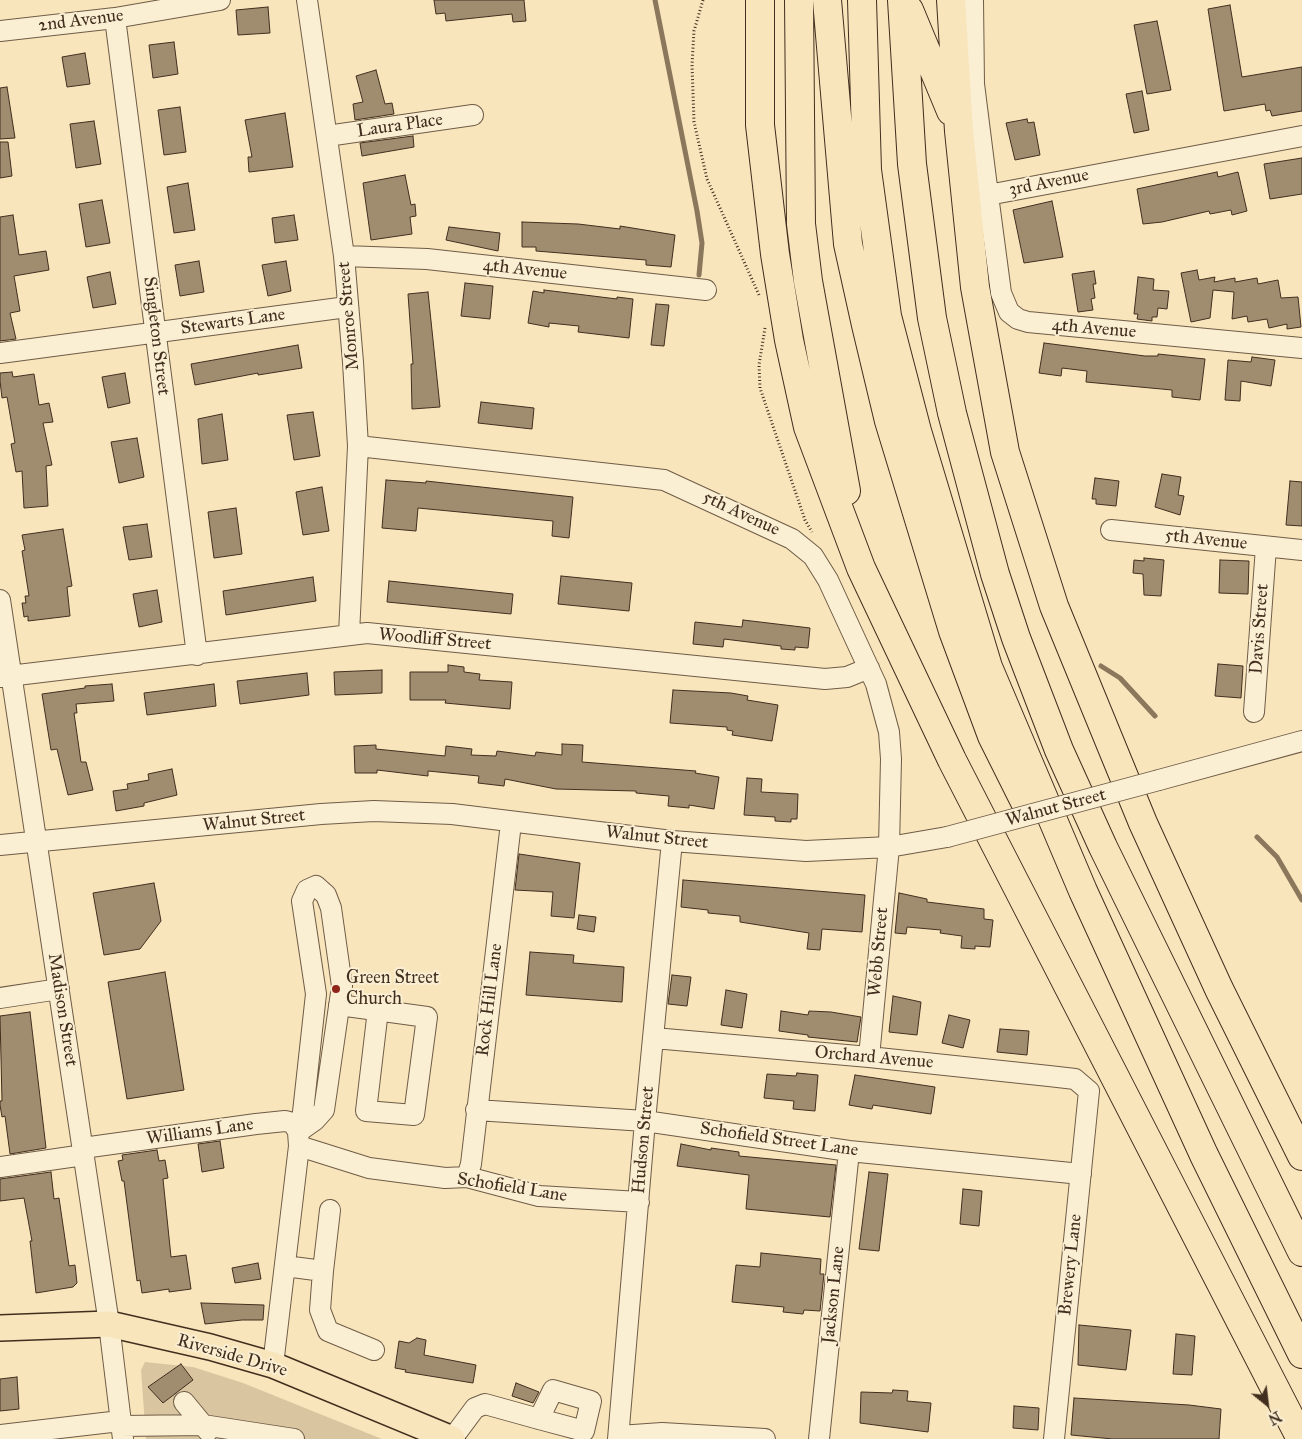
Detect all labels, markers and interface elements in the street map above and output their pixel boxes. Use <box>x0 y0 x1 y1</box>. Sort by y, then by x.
street label: 2nd Avenue <box>37 5 125 37</box>
street label: Laura Place <box>356 109 444 143</box>
street label: 3rd Avenue <box>1007 165 1091 201</box>
street label: 4th Avenue <box>482 255 568 285</box>
street label: Monroe Street <box>333 261 365 371</box>
street label: Singleton Street <box>138 275 174 397</box>
street label: Stewarts Lane <box>179 304 287 340</box>
street label: 4th Avenue <box>1051 315 1137 343</box>
street label: 5th Avenue <box>699 487 783 541</box>
street label: 5th Avenue <box>1164 525 1248 555</box>
street label: Davis Street <box>1246 583 1274 675</box>
street label: Woodliff Street <box>378 624 492 656</box>
street label: Walnut Street <box>1004 784 1108 832</box>
street label: Walnut Street <box>202 805 306 837</box>
street label: Walnut Street <box>605 822 709 854</box>
street label: Webb Street <box>864 906 894 998</box>
street label: Rock Hill Lane <box>472 942 508 1058</box>
street label: Madison Street <box>42 952 82 1068</box>
place label: Green Street Church <box>346 968 439 1011</box>
marker: Green Street Church <box>330 983 342 995</box>
street label: Orchard Avenue <box>814 1042 934 1074</box>
street label: Hudson Street <box>629 1085 659 1195</box>
street label: Williams Lane <box>145 1114 255 1150</box>
street label: Schofield Street Lane <box>699 1118 859 1162</box>
street label: Schofield Lane <box>456 1169 568 1207</box>
street label: Brewery Lane <box>1055 1213 1087 1317</box>
street label: Jackson Lane <box>818 1245 850 1345</box>
street label: Riverside Drive <box>174 1330 290 1382</box>
north arrow <box>1242 1379 1292 1429</box>
text: N <box>1265 1407 1284 1428</box>

